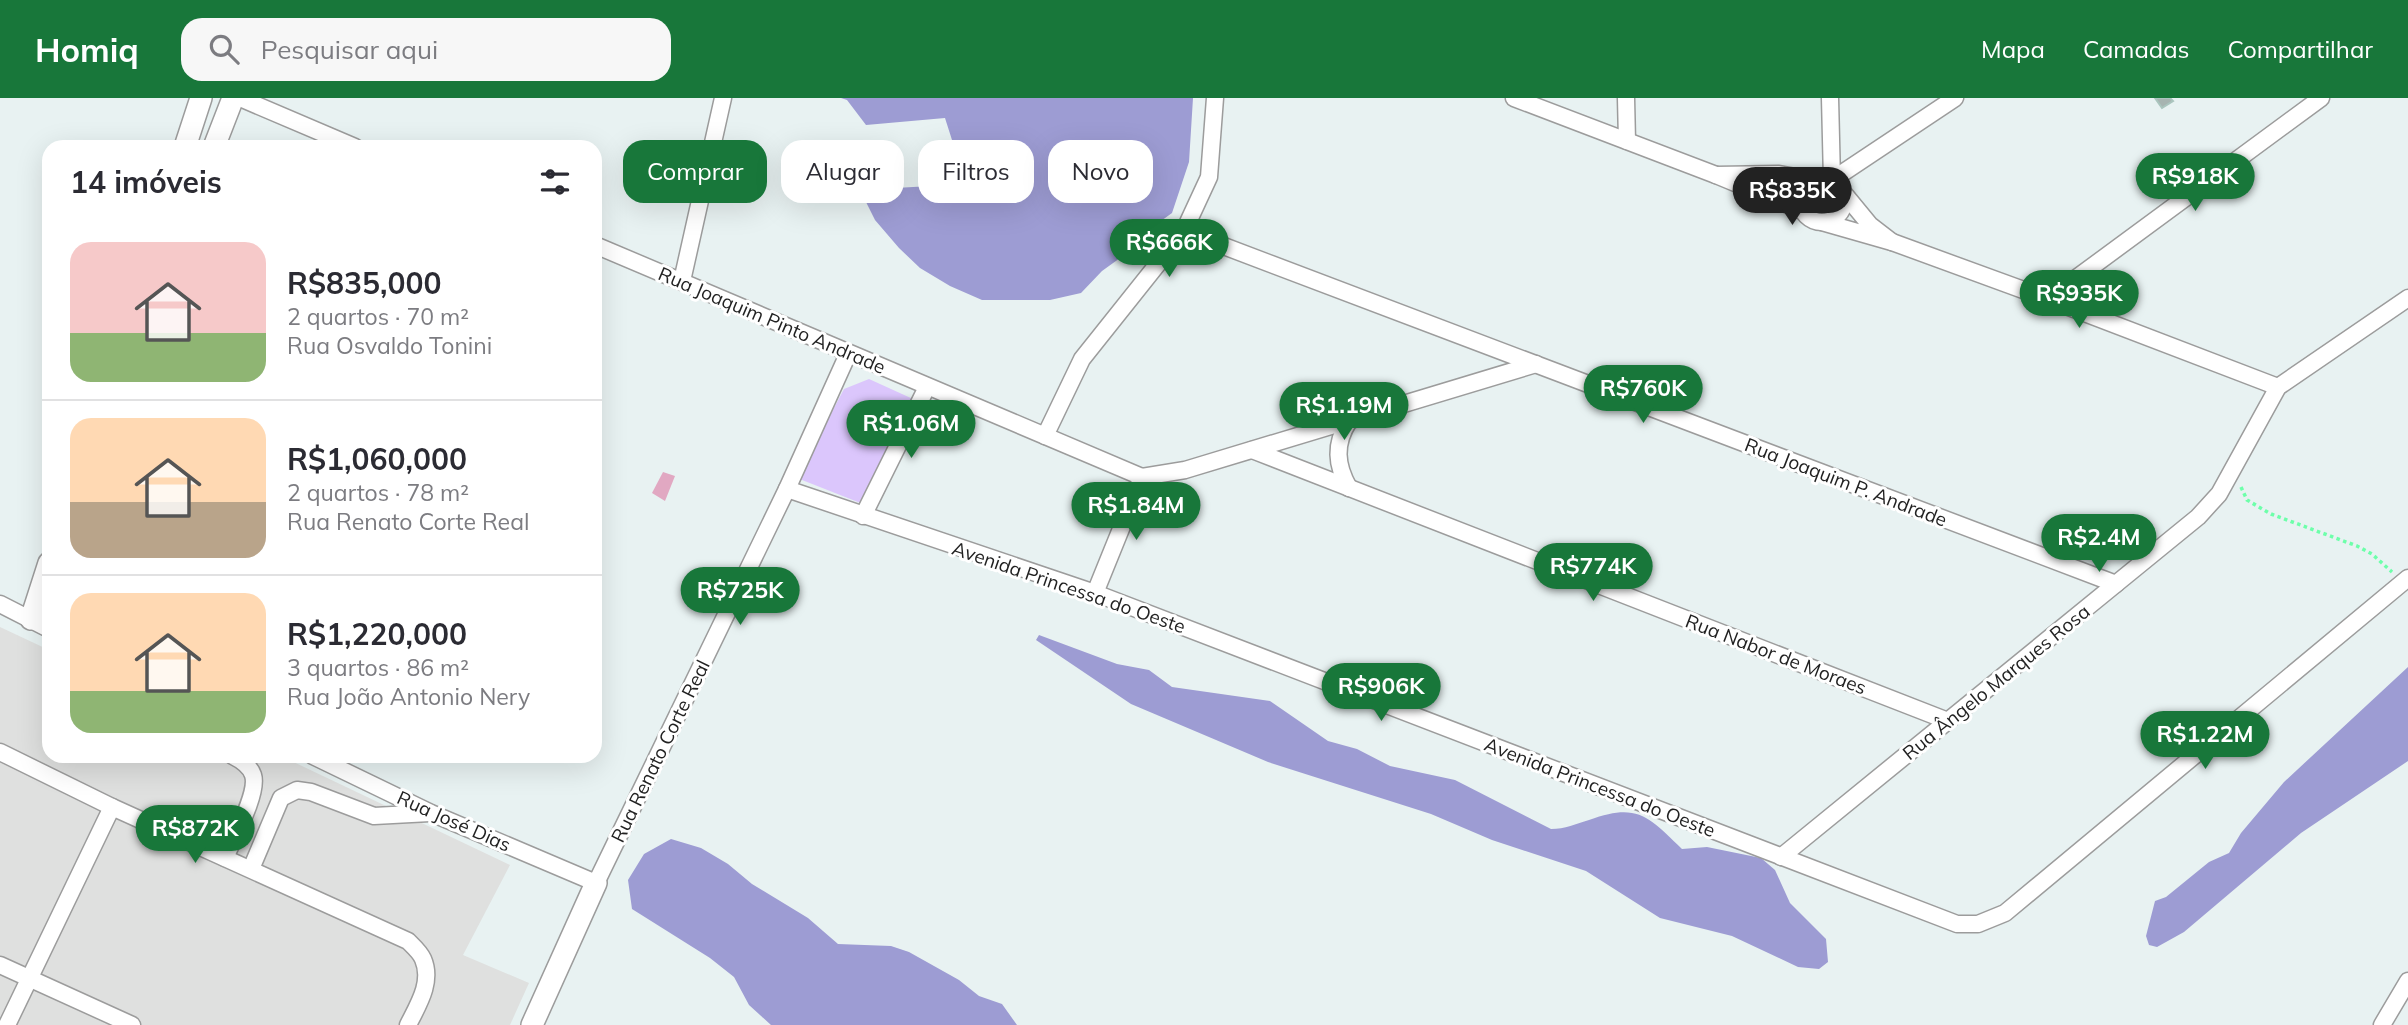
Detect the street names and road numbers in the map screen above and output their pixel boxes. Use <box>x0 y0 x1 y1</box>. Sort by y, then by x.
street label: Rua Joaquim Pinto Andrade <box>655 261 889 379</box>
street label: Rua Joaquim P. Andrade <box>1742 432 1950 532</box>
street label: Avenida Princessa do Oeste <box>949 536 1189 638</box>
street label: Rua Ângelo Marques Rosa <box>1898 599 2094 765</box>
street label: Rua Nabor de Moraes <box>1682 608 1870 700</box>
street label: Rua Renato Corte Real <box>605 656 715 846</box>
street label: Avenida Princessa do Oeste <box>1481 732 1719 842</box>
street label: Rua José Dias <box>393 785 515 857</box>

